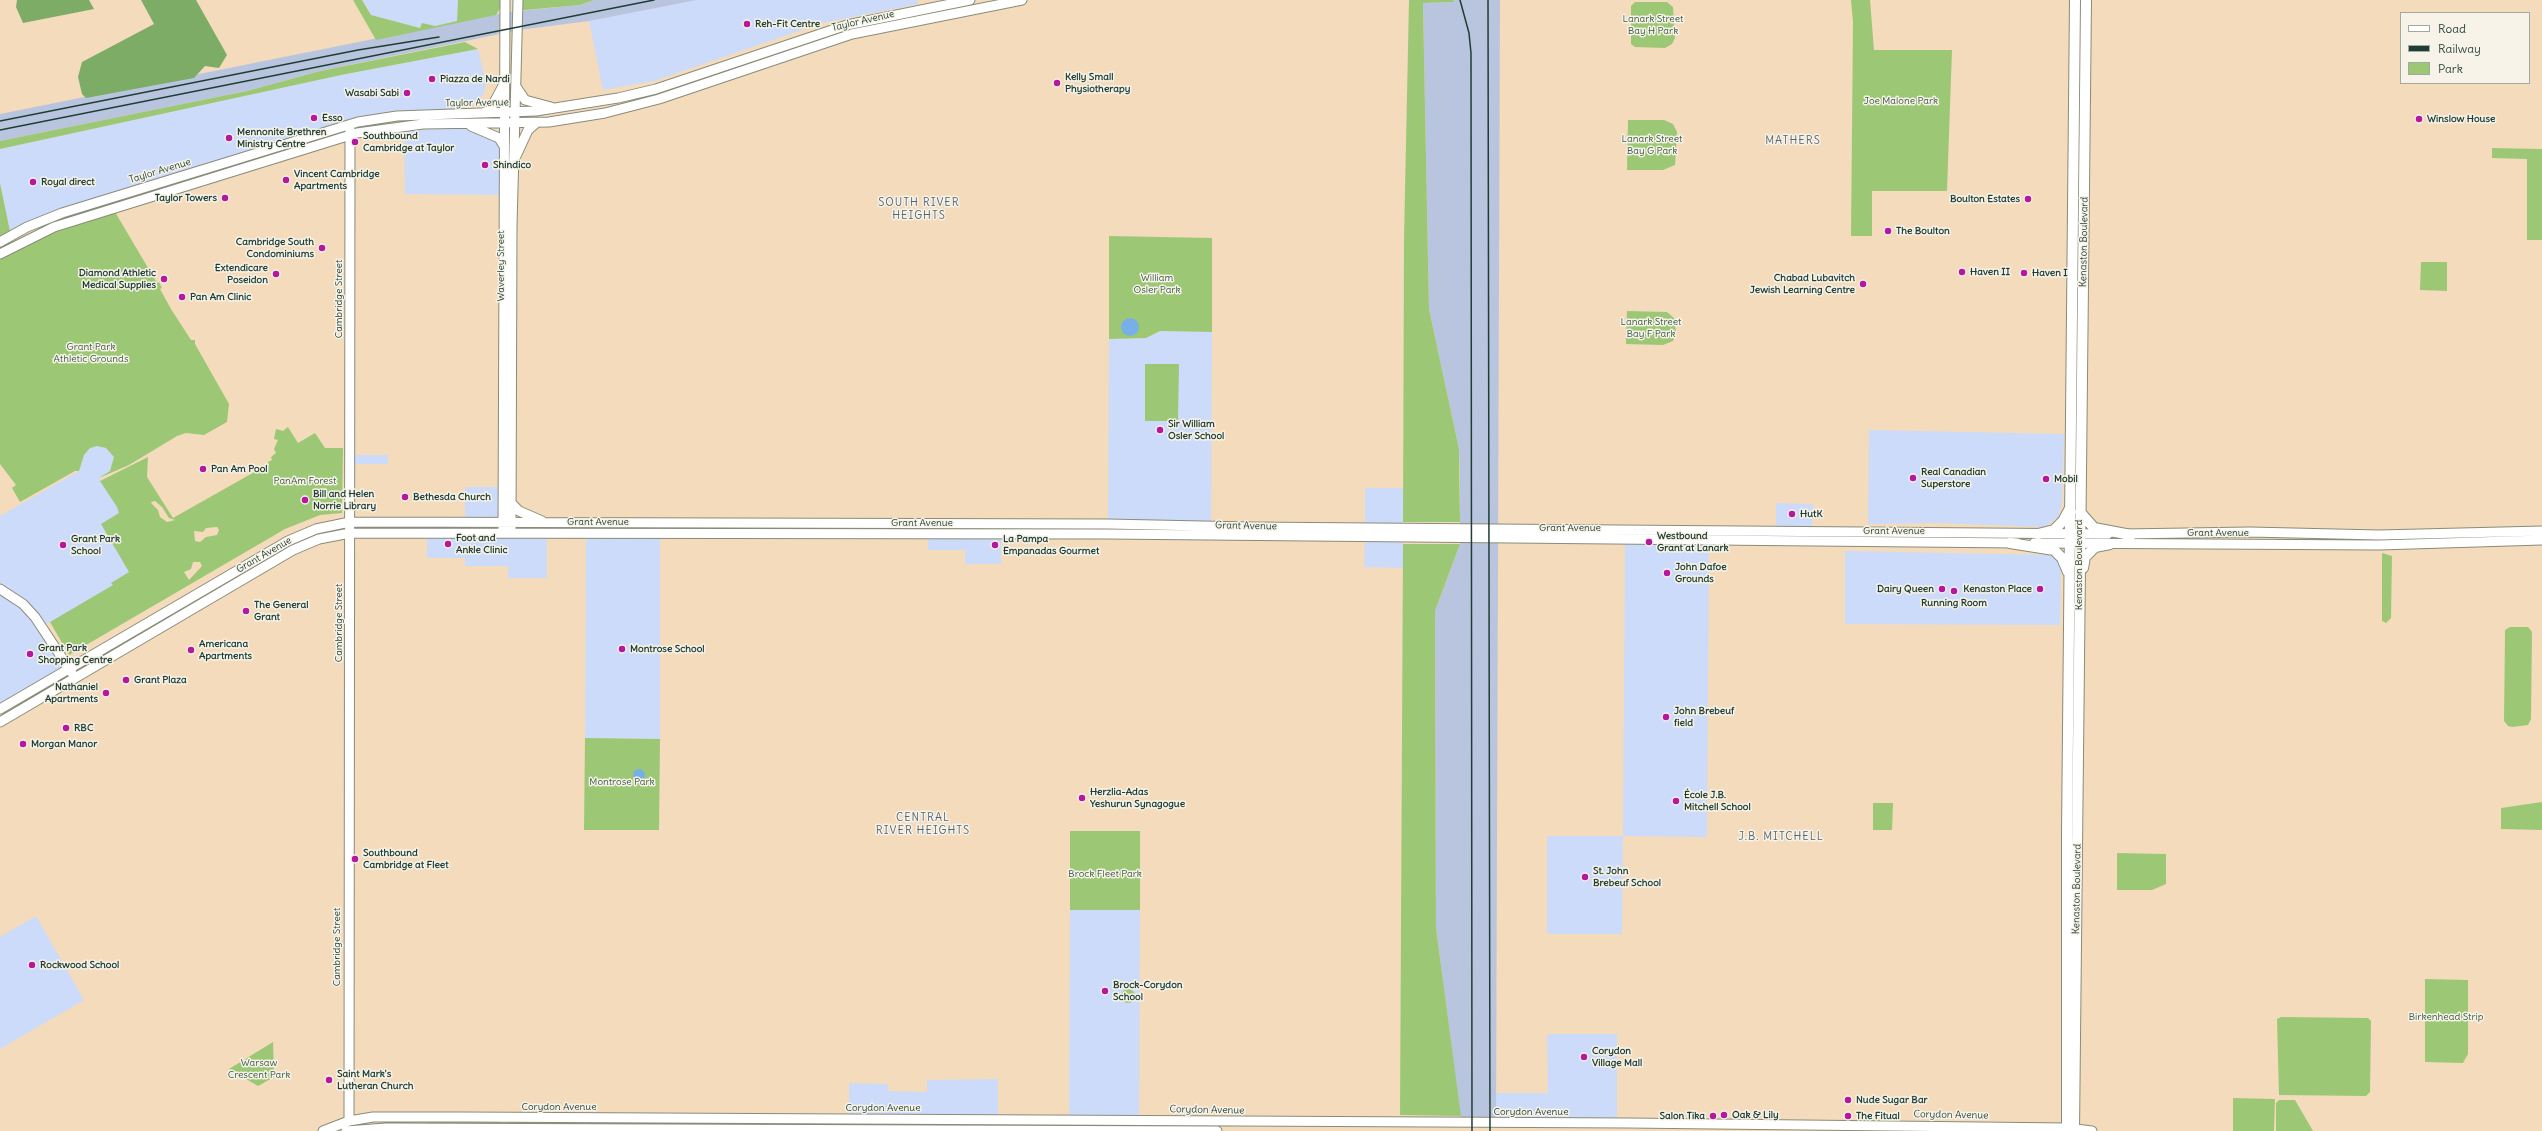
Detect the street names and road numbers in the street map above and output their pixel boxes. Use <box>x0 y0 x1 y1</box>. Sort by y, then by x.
street label: Taylor Avenue <box>831 8 895 34</box>
street label: Taylor Avenue <box>445 96 509 110</box>
street label: Taylor Avenue <box>128 156 192 186</box>
street label: Kenaston Boulevard <box>2077 197 2091 287</box>
street label: Waverley Street <box>495 230 507 302</box>
street label: Cambridge Street <box>333 260 345 338</box>
street label: Grant Avenue <box>567 516 629 528</box>
street label: Grant Avenue <box>891 517 953 529</box>
street label: Grant Avenue <box>1215 519 1277 533</box>
street label: Kenaston Boulevard <box>2073 520 2085 610</box>
street label: Grant Avenue <box>1539 522 1601 534</box>
street label: Grant Avenue <box>1863 525 1925 537</box>
street label: Grant Avenue <box>2187 527 2249 539</box>
street label: Grant Avenue <box>234 534 294 576</box>
street label: Cambridge Street <box>333 584 345 662</box>
street label: Kenaston Boulevard <box>2070 844 2084 934</box>
street label: Cambridge Street <box>331 908 343 986</box>
street label: Corydon Avenue <box>521 1101 597 1113</box>
street label: Corydon Avenue <box>845 1102 921 1114</box>
street label: Corydon Avenue <box>1169 1103 1245 1117</box>
street label: Corydon Avenue <box>1493 1106 1569 1118</box>
street label: Corydon Avenue <box>1913 1108 1989 1122</box>

